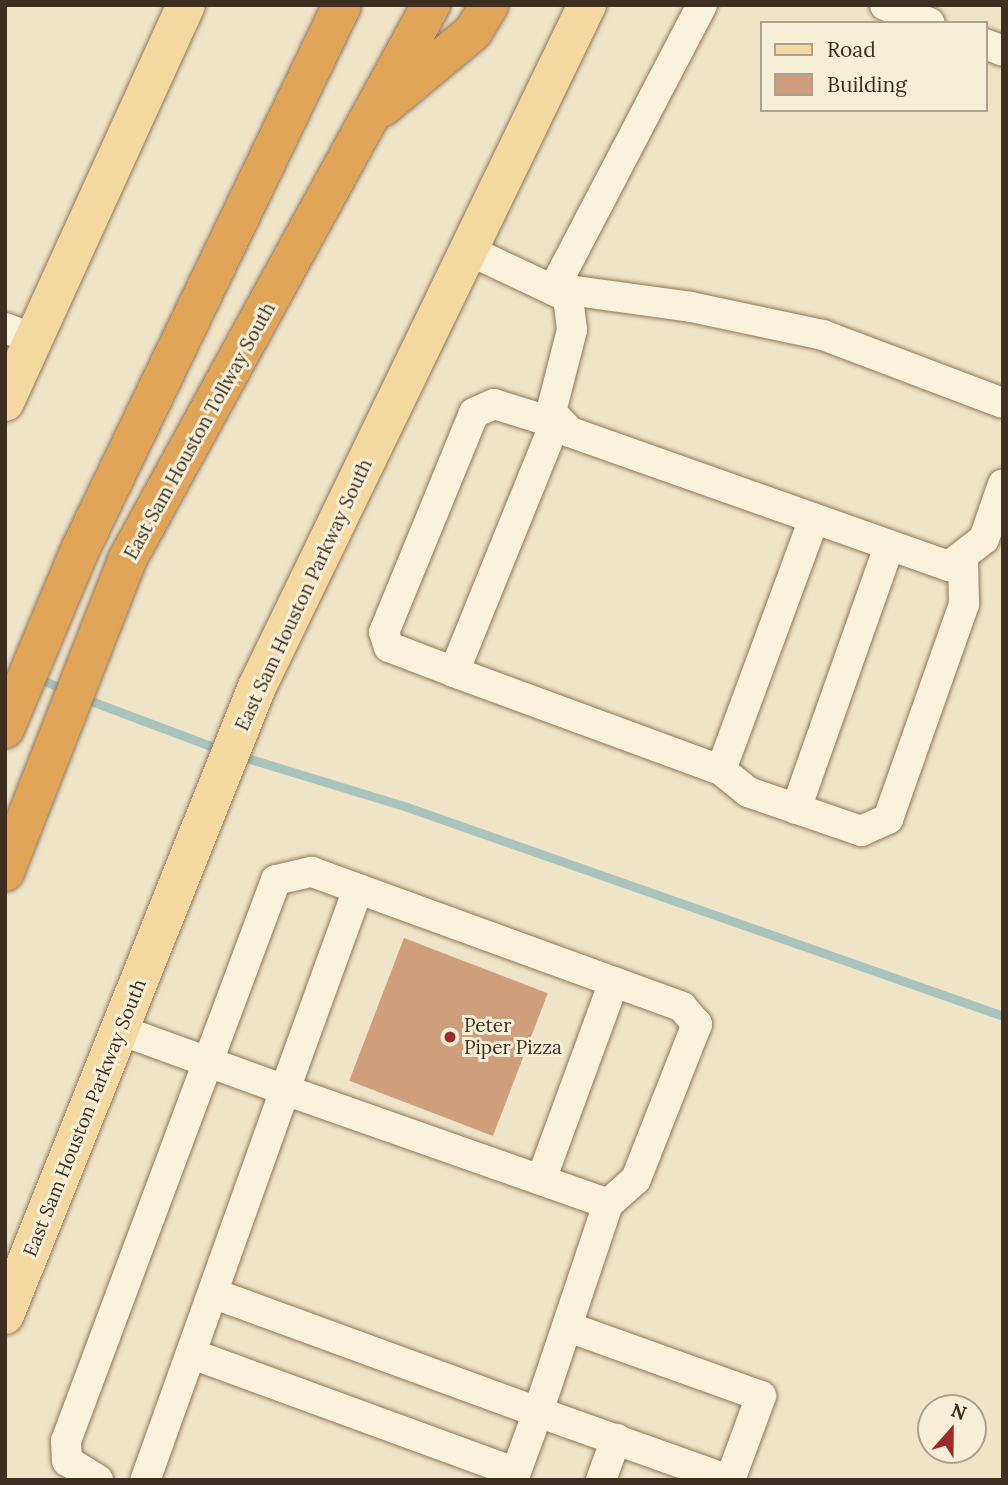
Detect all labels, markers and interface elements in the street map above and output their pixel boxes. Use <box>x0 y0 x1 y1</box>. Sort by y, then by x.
legend <box>760 21 987 112</box>
text: Road <box>827 36 876 63</box>
text: Building <box>827 71 907 98</box>
street label: East Sam Houston Tollway South <box>120 299 280 563</box>
street label: East Sam Houston Parkway South <box>231 456 377 734</box>
street label: East Sam Houston Parkway South <box>19 976 151 1260</box>
place label: Peter Piper Pizza <box>464 1015 562 1059</box>
marker: Peter Piper Pizza <box>442 1029 458 1045</box>
north arrow <box>917 1394 987 1464</box>
text: N <box>948 1397 970 1425</box>

